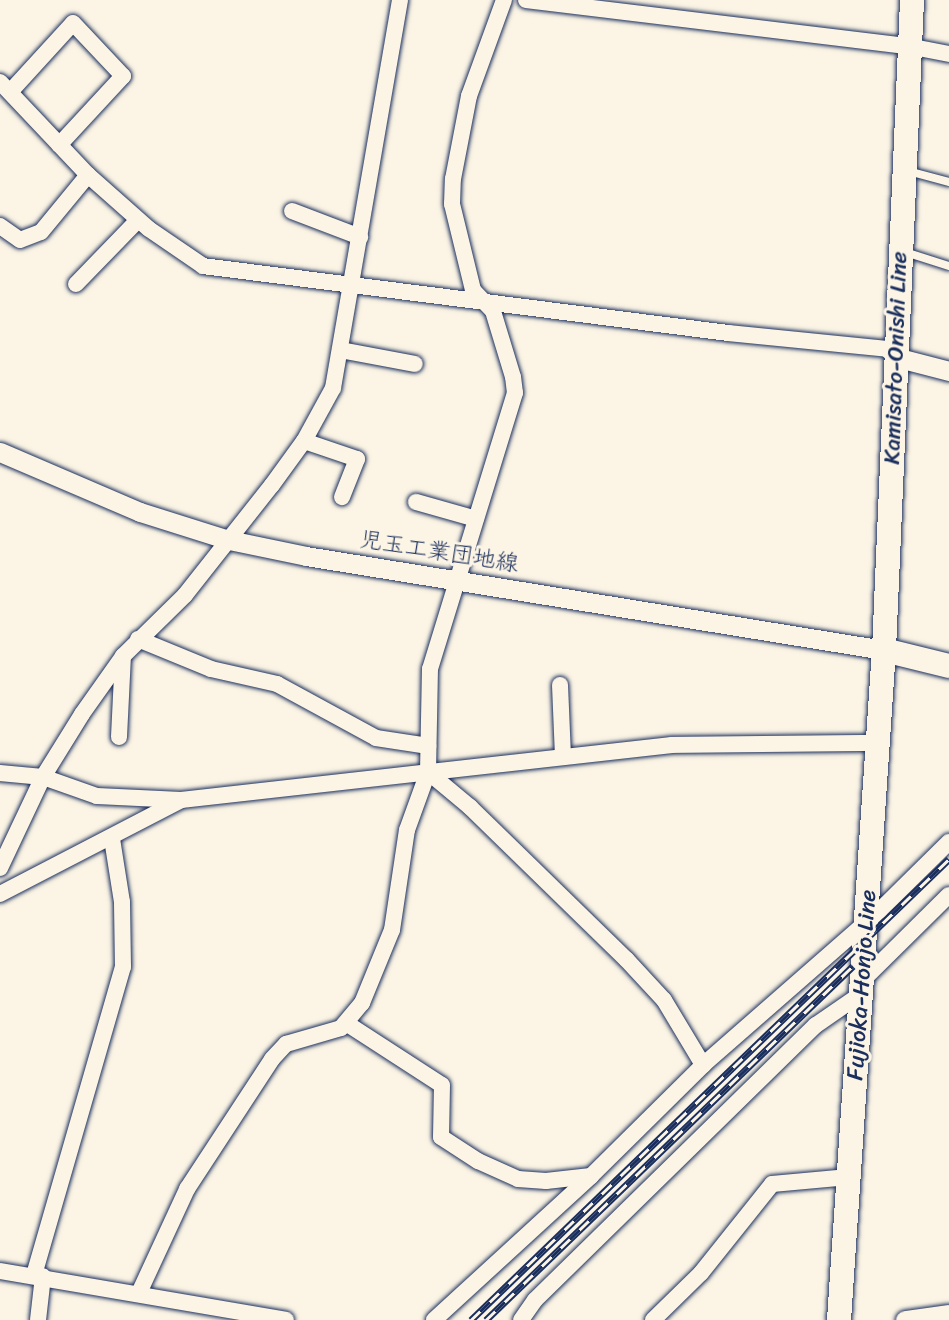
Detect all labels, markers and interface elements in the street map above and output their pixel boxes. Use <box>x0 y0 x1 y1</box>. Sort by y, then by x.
street label: Kamisato-Onishi Line <box>878 251 914 465</box>
street label: 児玉工業団地線 <box>357 526 521 578</box>
street label: Fujioka-Honjo Line <box>842 889 882 1081</box>

